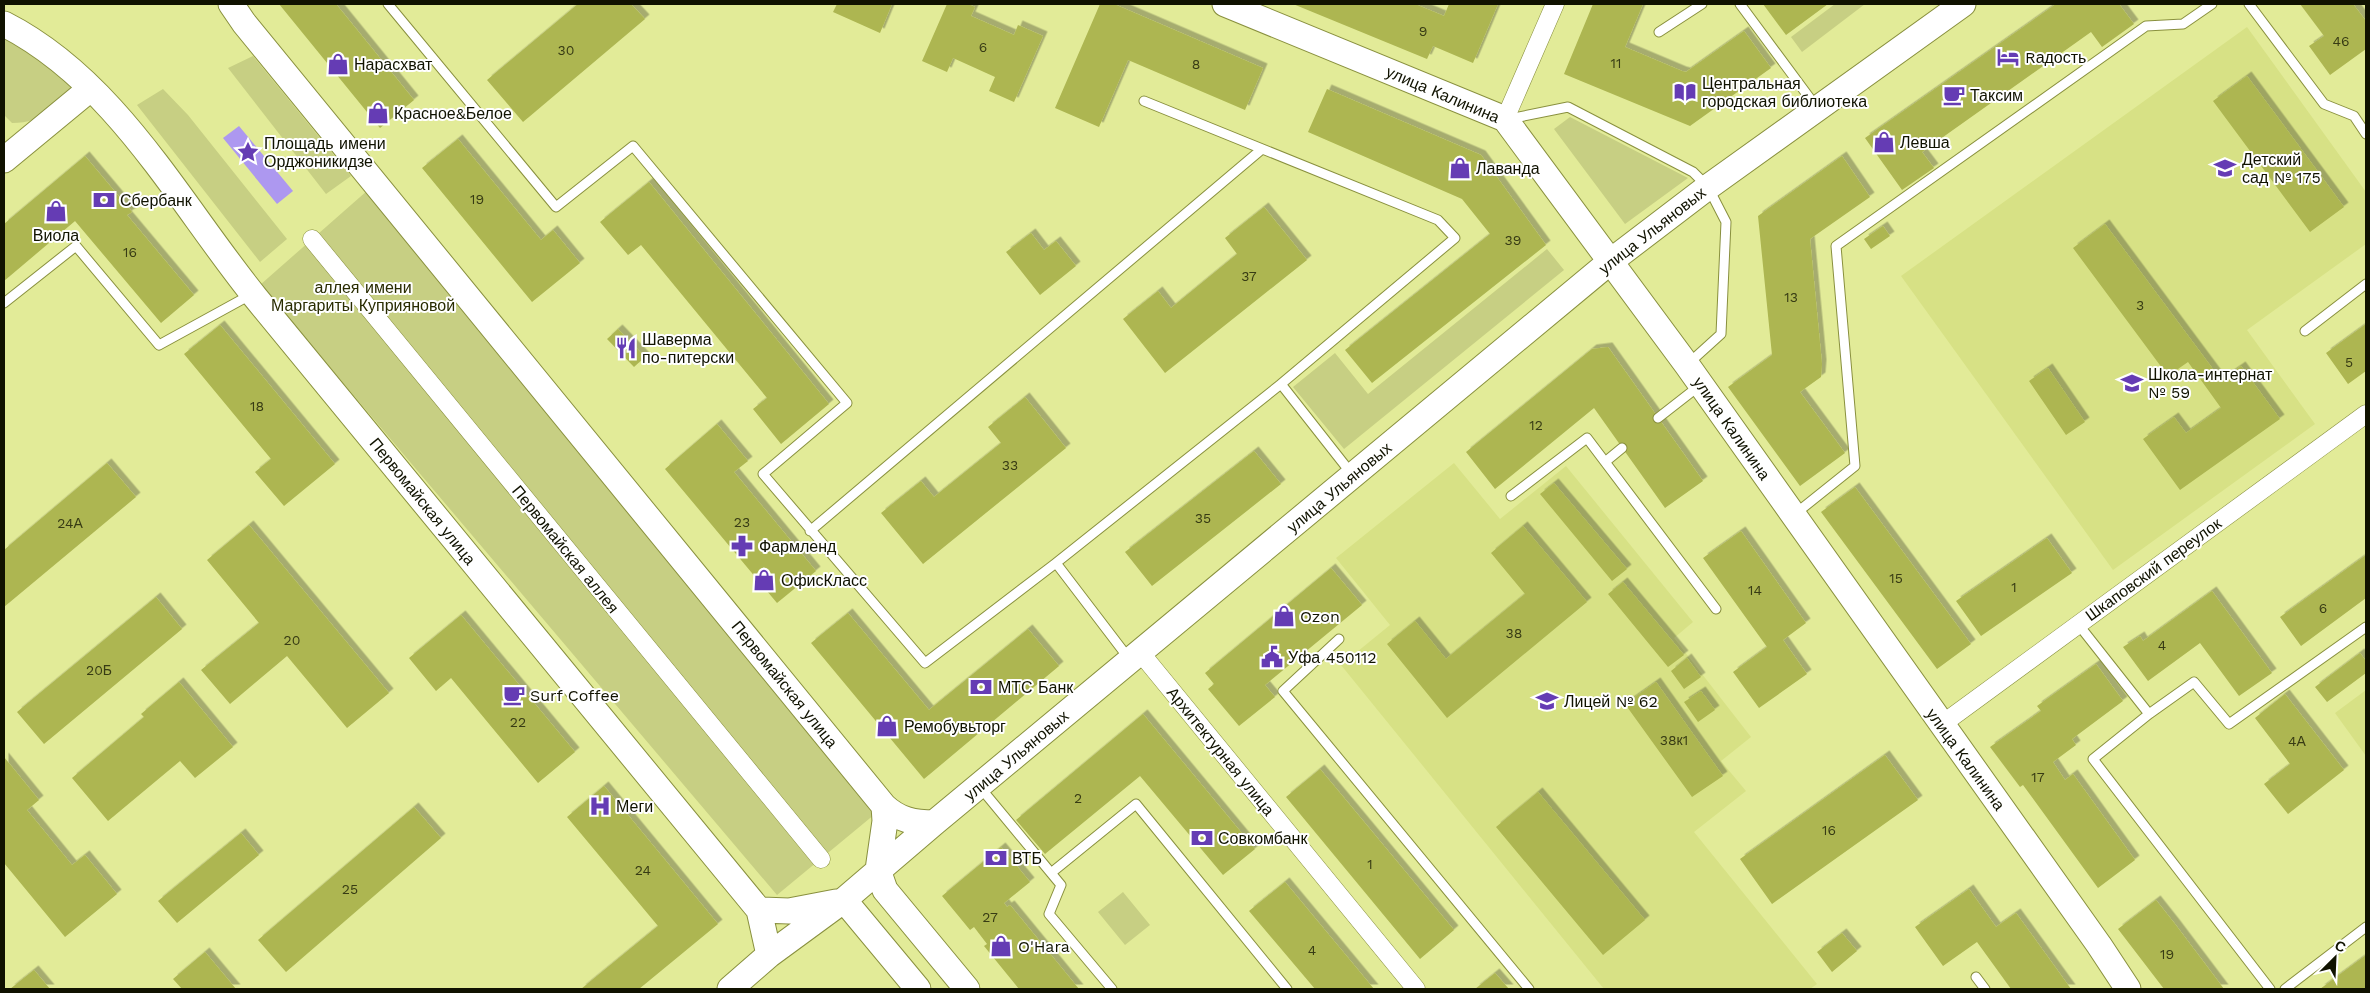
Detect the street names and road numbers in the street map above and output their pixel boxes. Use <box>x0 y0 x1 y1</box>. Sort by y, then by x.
street label: улица Калинина <box>1383 62 1502 127</box>
street label: улица Ульяновых <box>1595 183 1710 278</box>
street label: улица Калинина <box>1689 373 1774 484</box>
street label: Первомайская улица <box>366 434 480 569</box>
street label: улица Ульяновых <box>1283 438 1395 537</box>
street label: Первомайская аллея <box>508 482 623 617</box>
street label: Шкаповский переулок <box>2082 513 2226 625</box>
street label: Первомайская улица <box>728 617 842 752</box>
street label: Архитектурная улица <box>1163 683 1278 819</box>
street label: улица Калинина <box>1922 705 2009 814</box>
street label: улица Ульяновых <box>960 706 1072 805</box>

